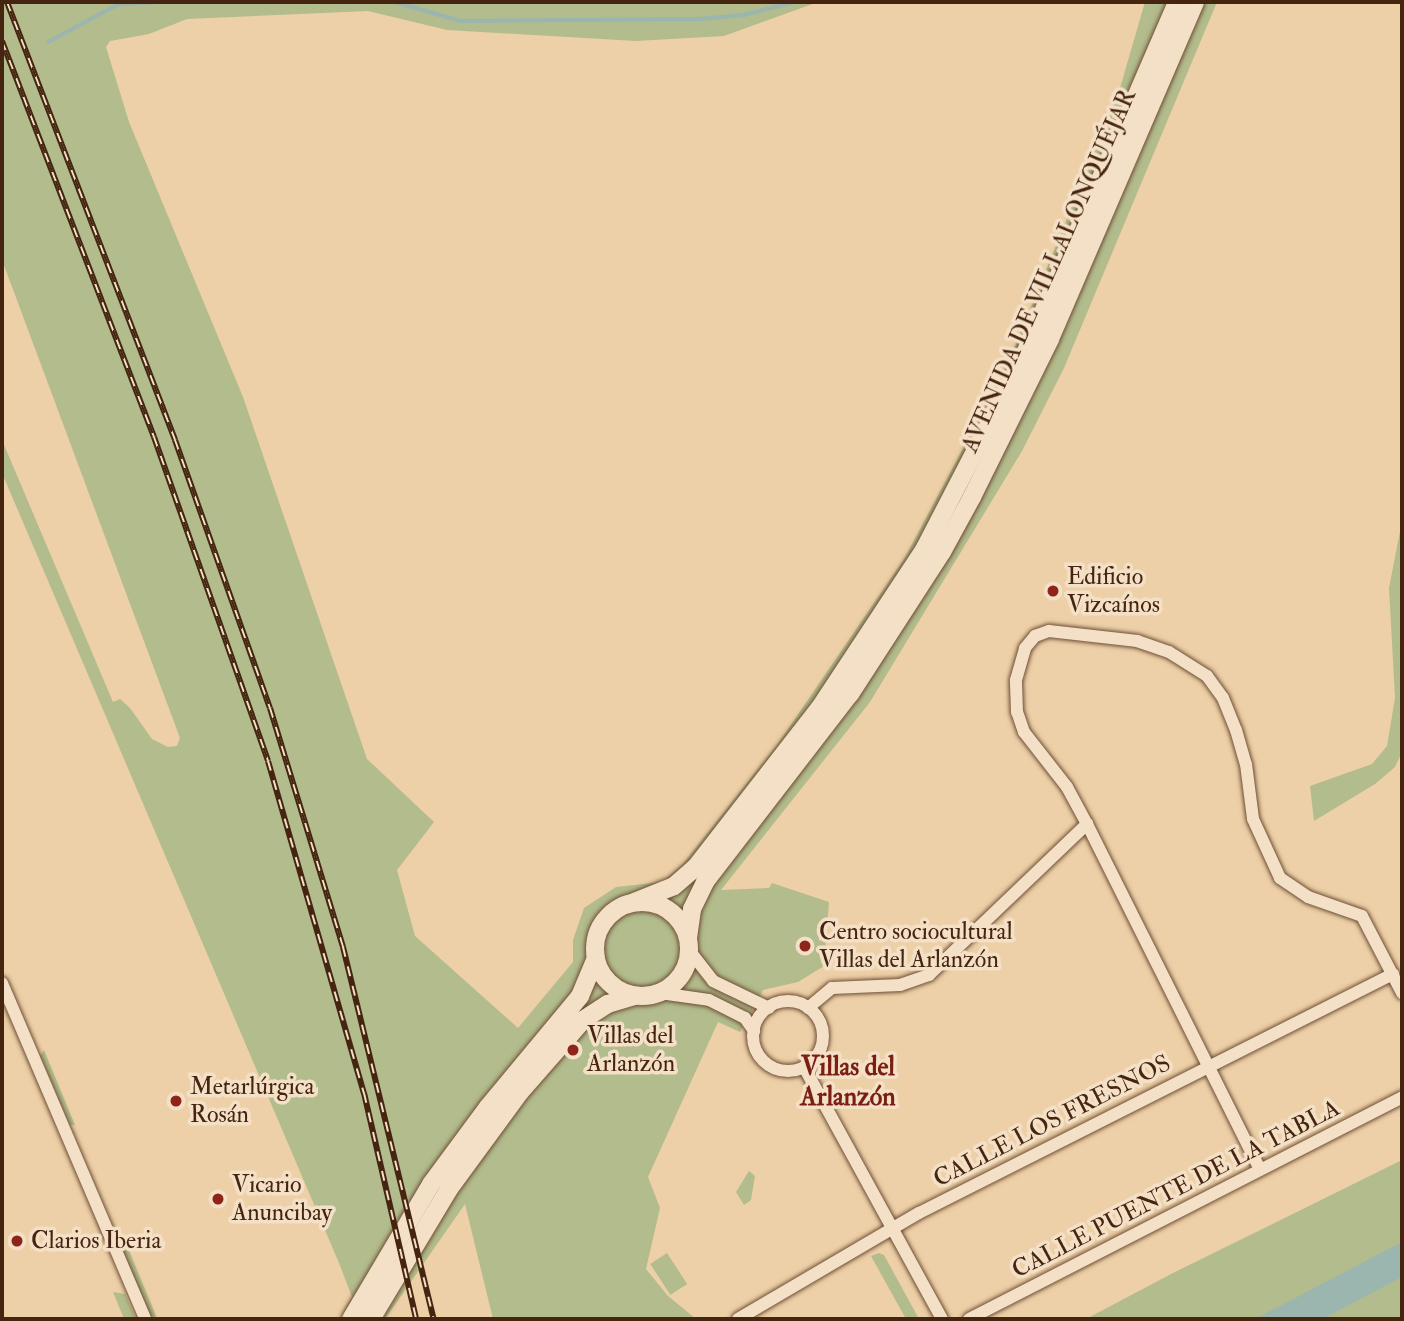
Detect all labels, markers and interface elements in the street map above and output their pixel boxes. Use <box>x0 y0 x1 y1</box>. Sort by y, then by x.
street label: AVENIDA DE VILLALONQUÉJAR <box>956 85 1142 457</box>
place label: Edificio Vizcaínos <box>1067 563 1160 619</box>
marker: Edificio Vizcaínos <box>1045 583 1061 599</box>
place label: Centro sociocultural Villas del Arlanzón <box>819 918 1013 974</box>
marker: Centro sociocultural Villas del Arlanzón <box>797 938 813 954</box>
place label: Villas del Arlanzón <box>587 1022 675 1078</box>
marker: Villas del Arlanzón <box>565 1042 581 1058</box>
street label: CALLE LOS FRESNOS <box>929 1049 1175 1193</box>
district label: Villas del Arlanzón <box>800 1052 896 1114</box>
place label: Metarlúrgica Rosán <box>190 1073 314 1129</box>
marker: Metarlúrgica Rosán <box>168 1093 184 1109</box>
street label: CALLE PUENTE DE LA TABLA <box>1007 1094 1345 1284</box>
place label: Vicario Anuncibay <box>232 1171 332 1227</box>
marker: Vicario Anuncibay <box>210 1191 226 1207</box>
place label: Clarios Iberia <box>31 1227 161 1255</box>
marker: Clarios Iberia <box>9 1233 25 1249</box>

